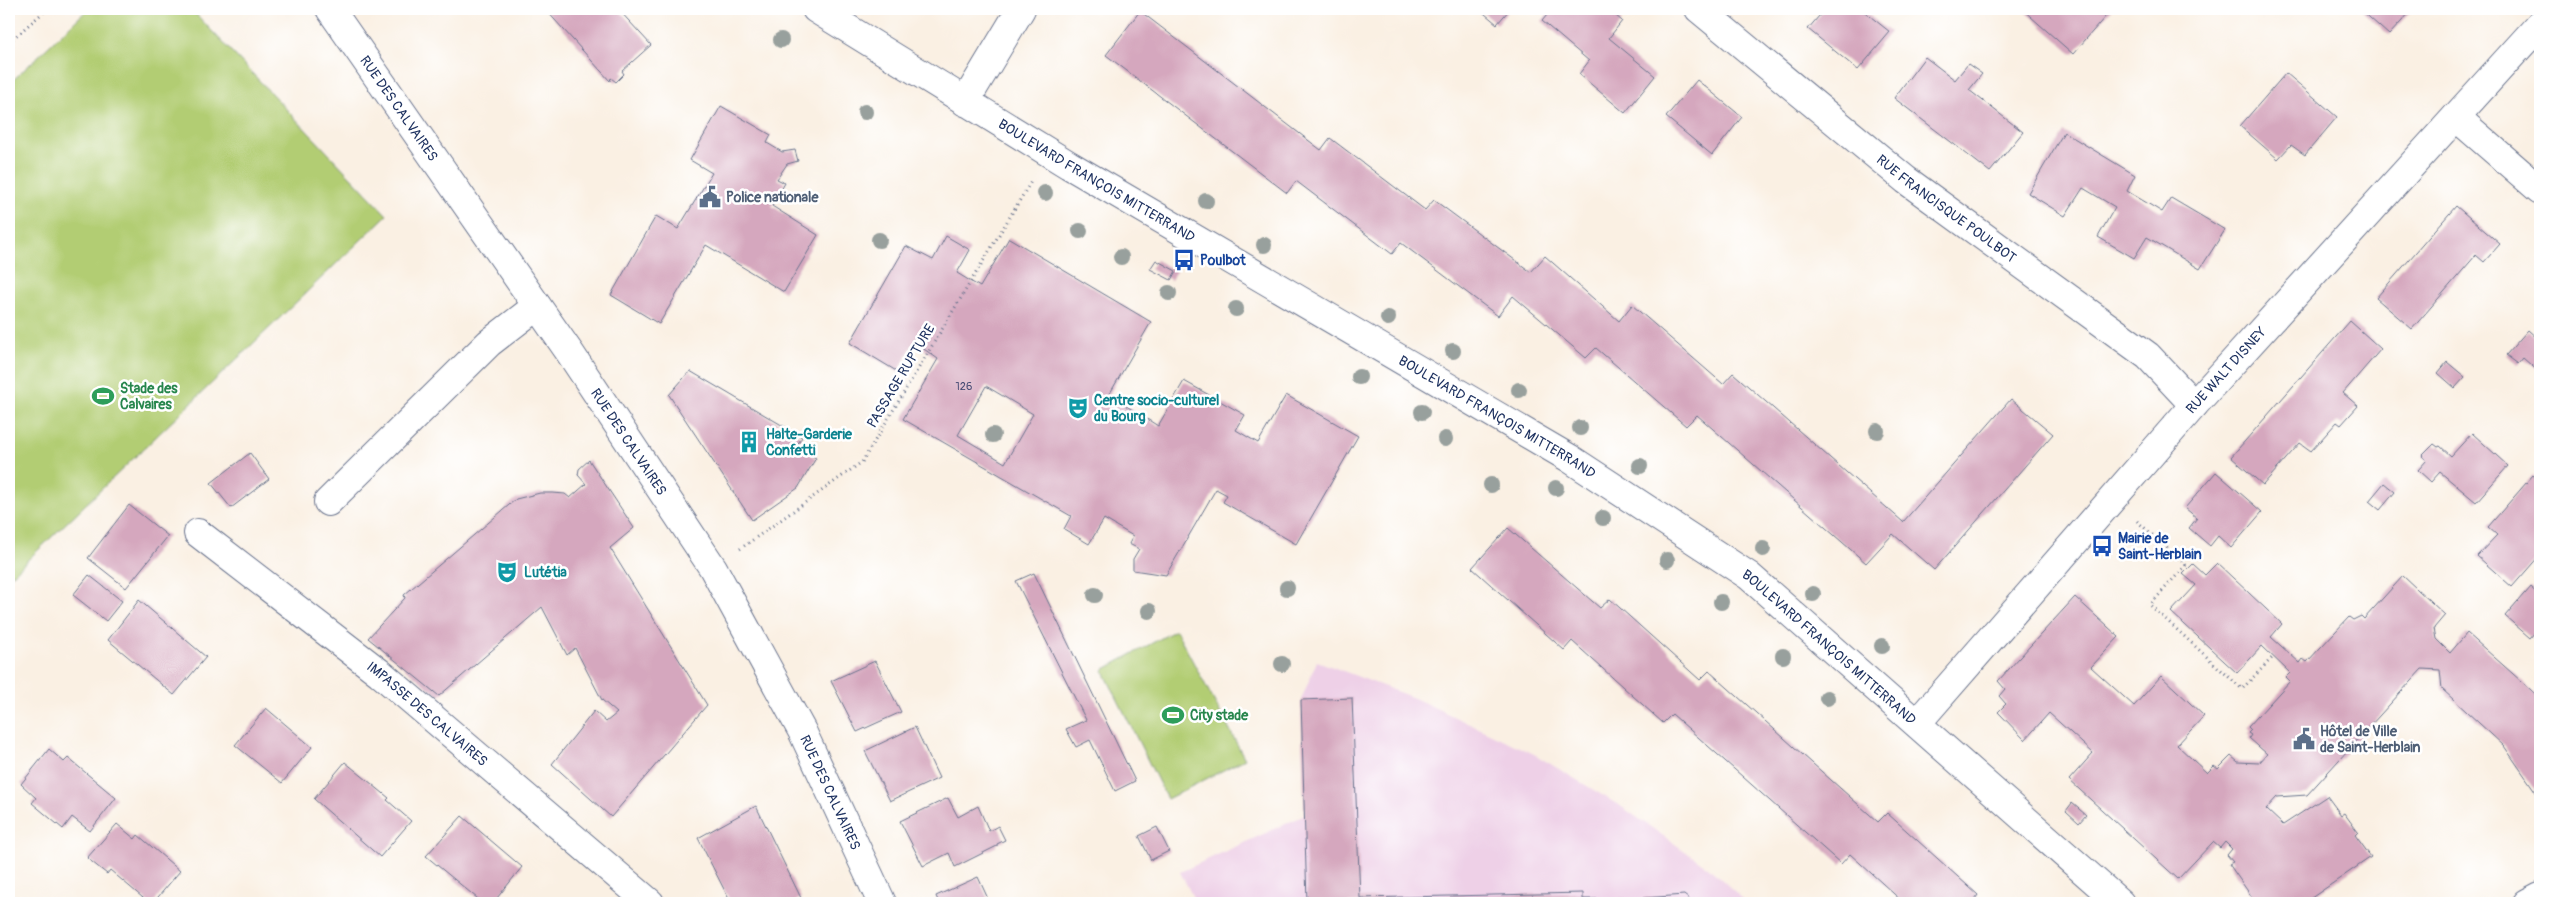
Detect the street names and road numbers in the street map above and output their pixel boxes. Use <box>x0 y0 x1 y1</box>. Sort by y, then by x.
street label: RUE DES CALVAIRES <box>357 52 442 164</box>
street label: BOULEVARD FRANÇOIS MITTERRAND <box>995 115 1198 246</box>
street label: RUE FRANCISQUE POULBOT <box>1873 151 2020 266</box>
street label: PASSAGE RUPTURE <box>863 321 939 431</box>
street label: RUE WALT DISNEY <box>2182 323 2270 417</box>
street label: BOULEVARD FRANÇOIS MITTERRAND <box>1396 352 1599 482</box>
street label: RUE DES CALVAIRES <box>587 385 671 498</box>
street label: BOULEVARD FRANÇOIS MITTERRAND <box>1739 566 1920 728</box>
street label: IMPASSE DES CALVAIRES <box>364 658 491 769</box>
street label: RUE DES CALVAIRES <box>797 732 864 852</box>

